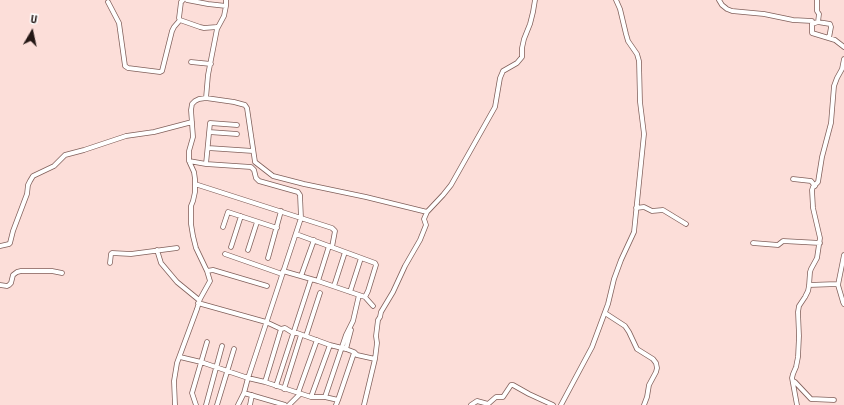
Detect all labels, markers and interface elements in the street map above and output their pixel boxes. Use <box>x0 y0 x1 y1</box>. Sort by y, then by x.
north arrow <box>12 12 52 52</box>
text: U <box>30 13 38 27</box>

